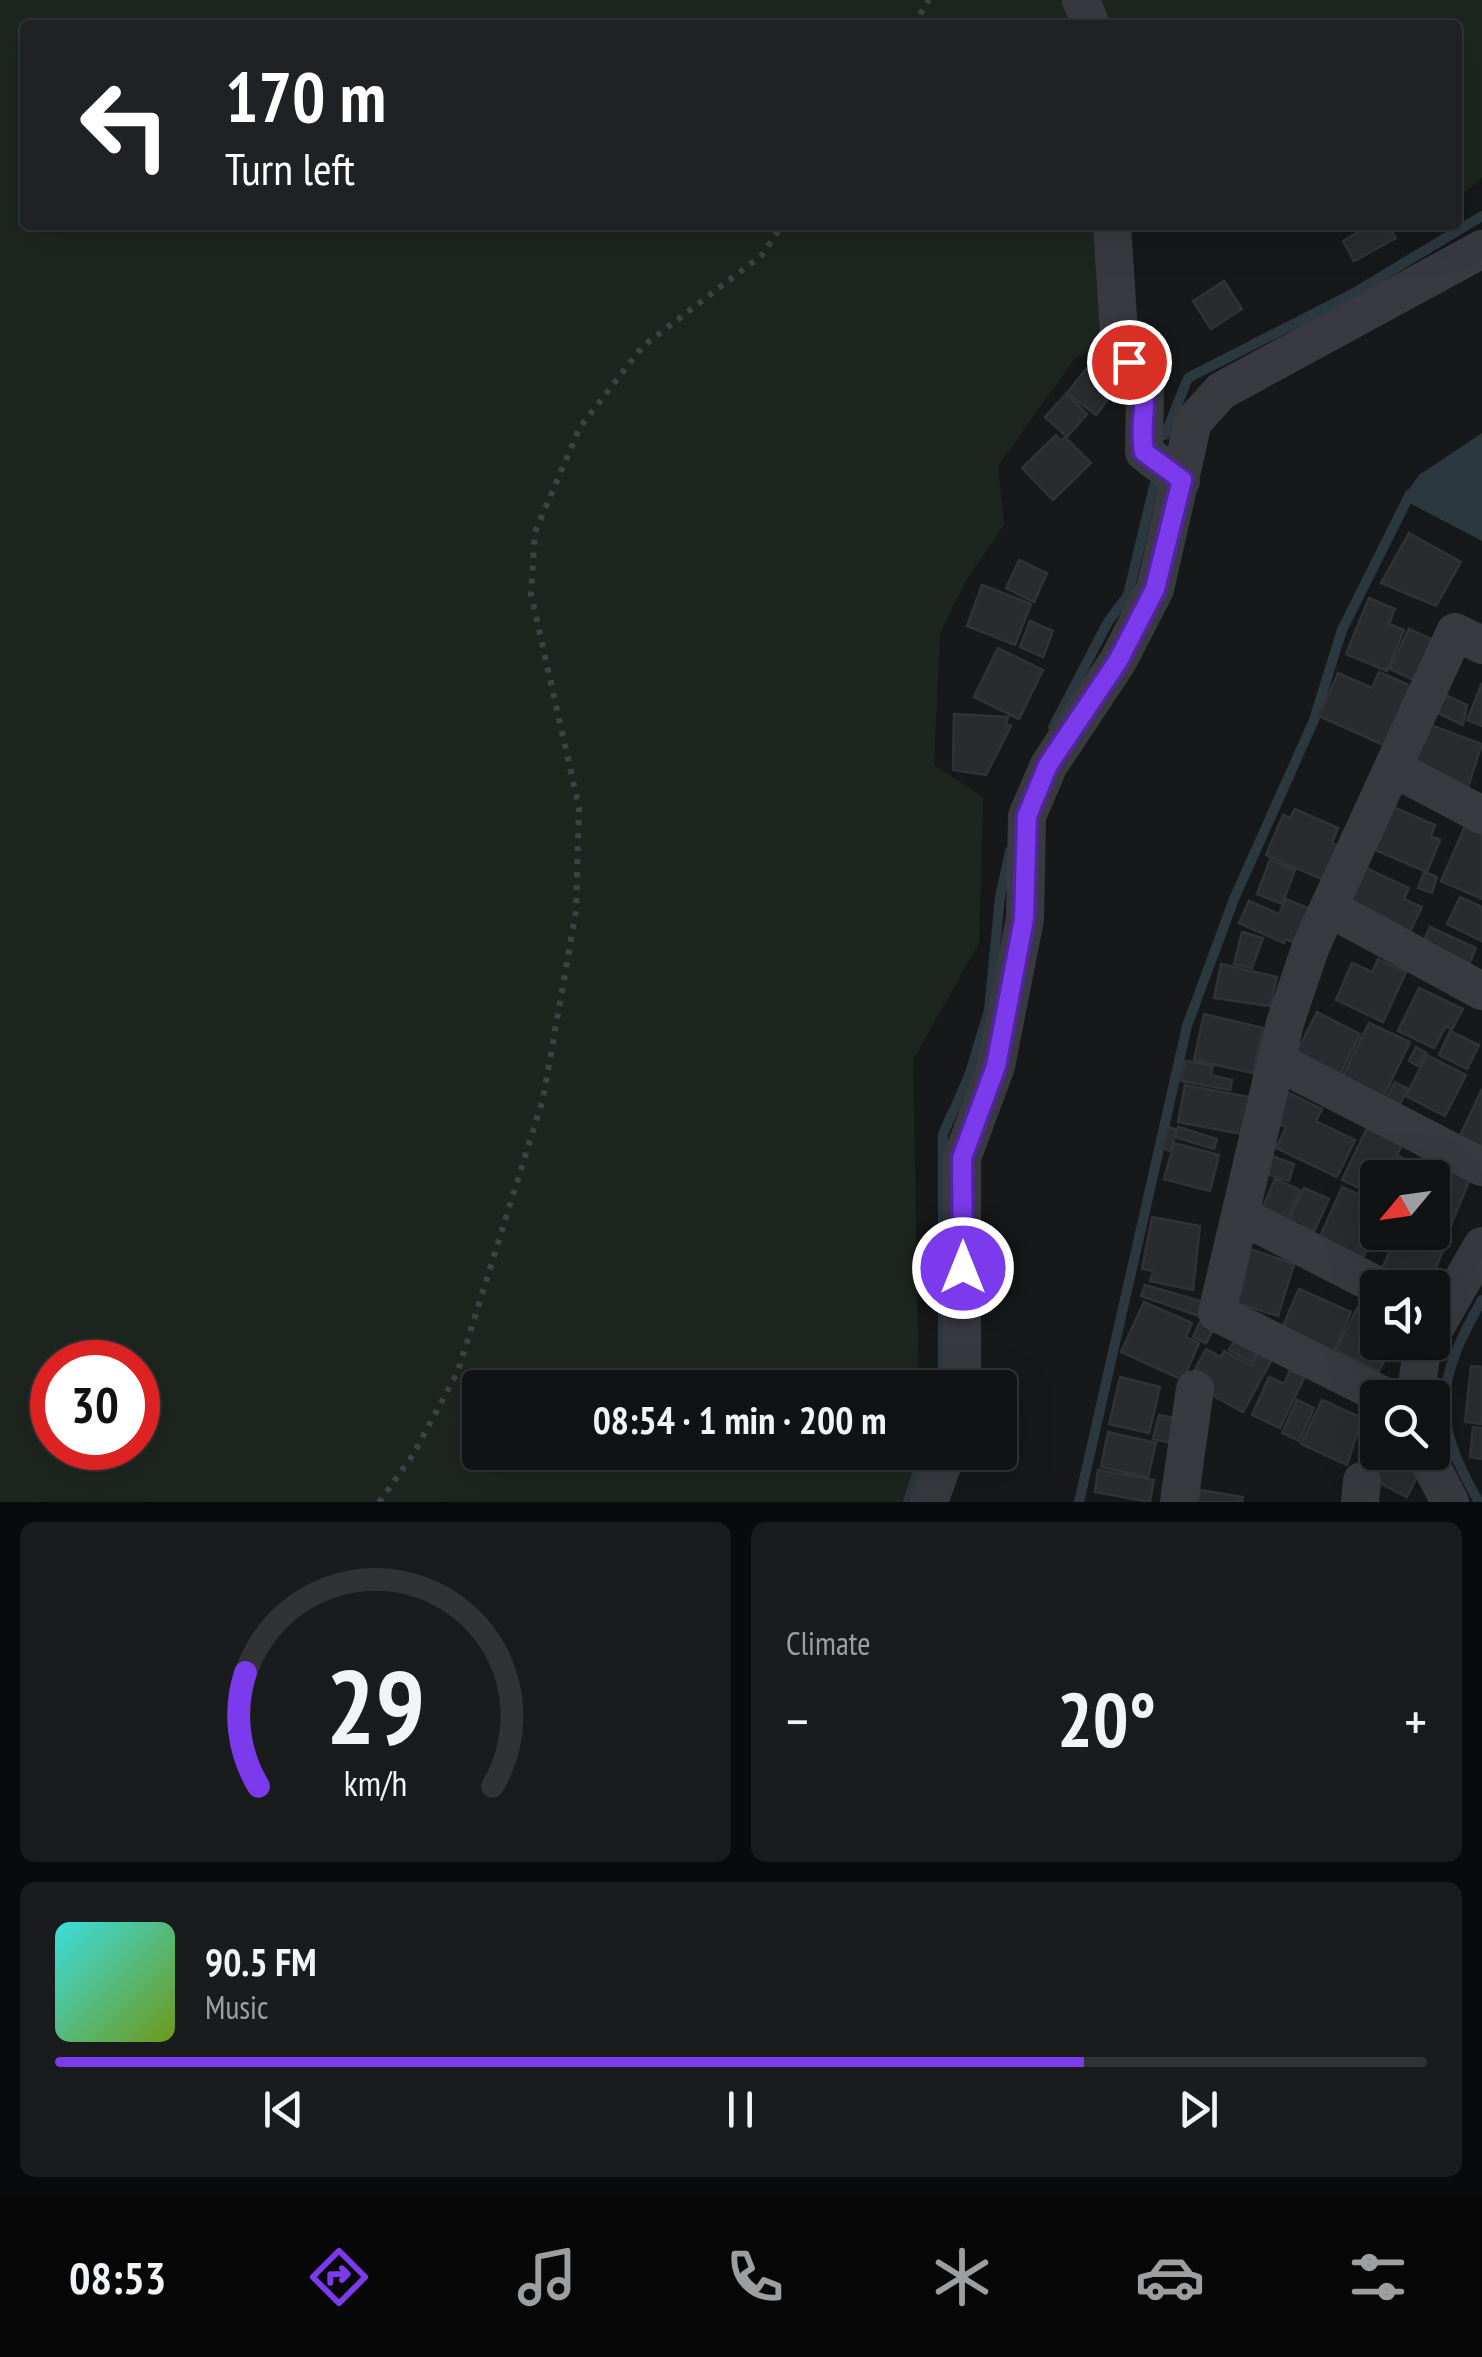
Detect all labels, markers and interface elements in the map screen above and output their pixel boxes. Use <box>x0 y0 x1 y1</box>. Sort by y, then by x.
text: 170 m <box>225 51 386 141</box>
icon: left <box>60 60 190 190</box>
text: Turn left <box>225 139 355 197</box>
pin <box>1087 320 1172 405</box>
icon: arrive <box>1102 335 1157 390</box>
north arrow <box>1360 1160 1450 1250</box>
map controls <box>1360 1160 1450 1470</box>
position arrow <box>911 1216 1015 1320</box>
button: sound <box>1360 1270 1450 1360</box>
speed limit sign: 30 <box>30 1340 160 1470</box>
button: search <box>1360 1380 1450 1470</box>
text: 08:54 · 1 min · 200 m <box>593 1395 886 1444</box>
text: Climate <box>786 1622 870 1664</box>
text: 29 <box>326 1638 425 1773</box>
text: 20° <box>1057 1671 1156 1768</box>
text: − <box>786 1685 809 1756</box>
text: + <box>1404 1685 1427 1756</box>
text: km/h <box>344 1760 407 1806</box>
text: 90.5 FM <box>205 1937 317 1986</box>
text: Music <box>205 1986 268 2028</box>
icon: previous <box>256 2082 311 2137</box>
icon: pause <box>713 2082 768 2137</box>
icon: next <box>1171 2082 1226 2137</box>
icon: directions <box>304 2242 374 2312</box>
icon: music <box>512 2242 582 2312</box>
icon: phone <box>720 2242 790 2312</box>
icon: climate <box>927 2242 997 2312</box>
icon: car <box>1135 2242 1205 2312</box>
icon: filters <box>1343 2242 1413 2312</box>
text: 08:53 <box>69 2248 166 2306</box>

